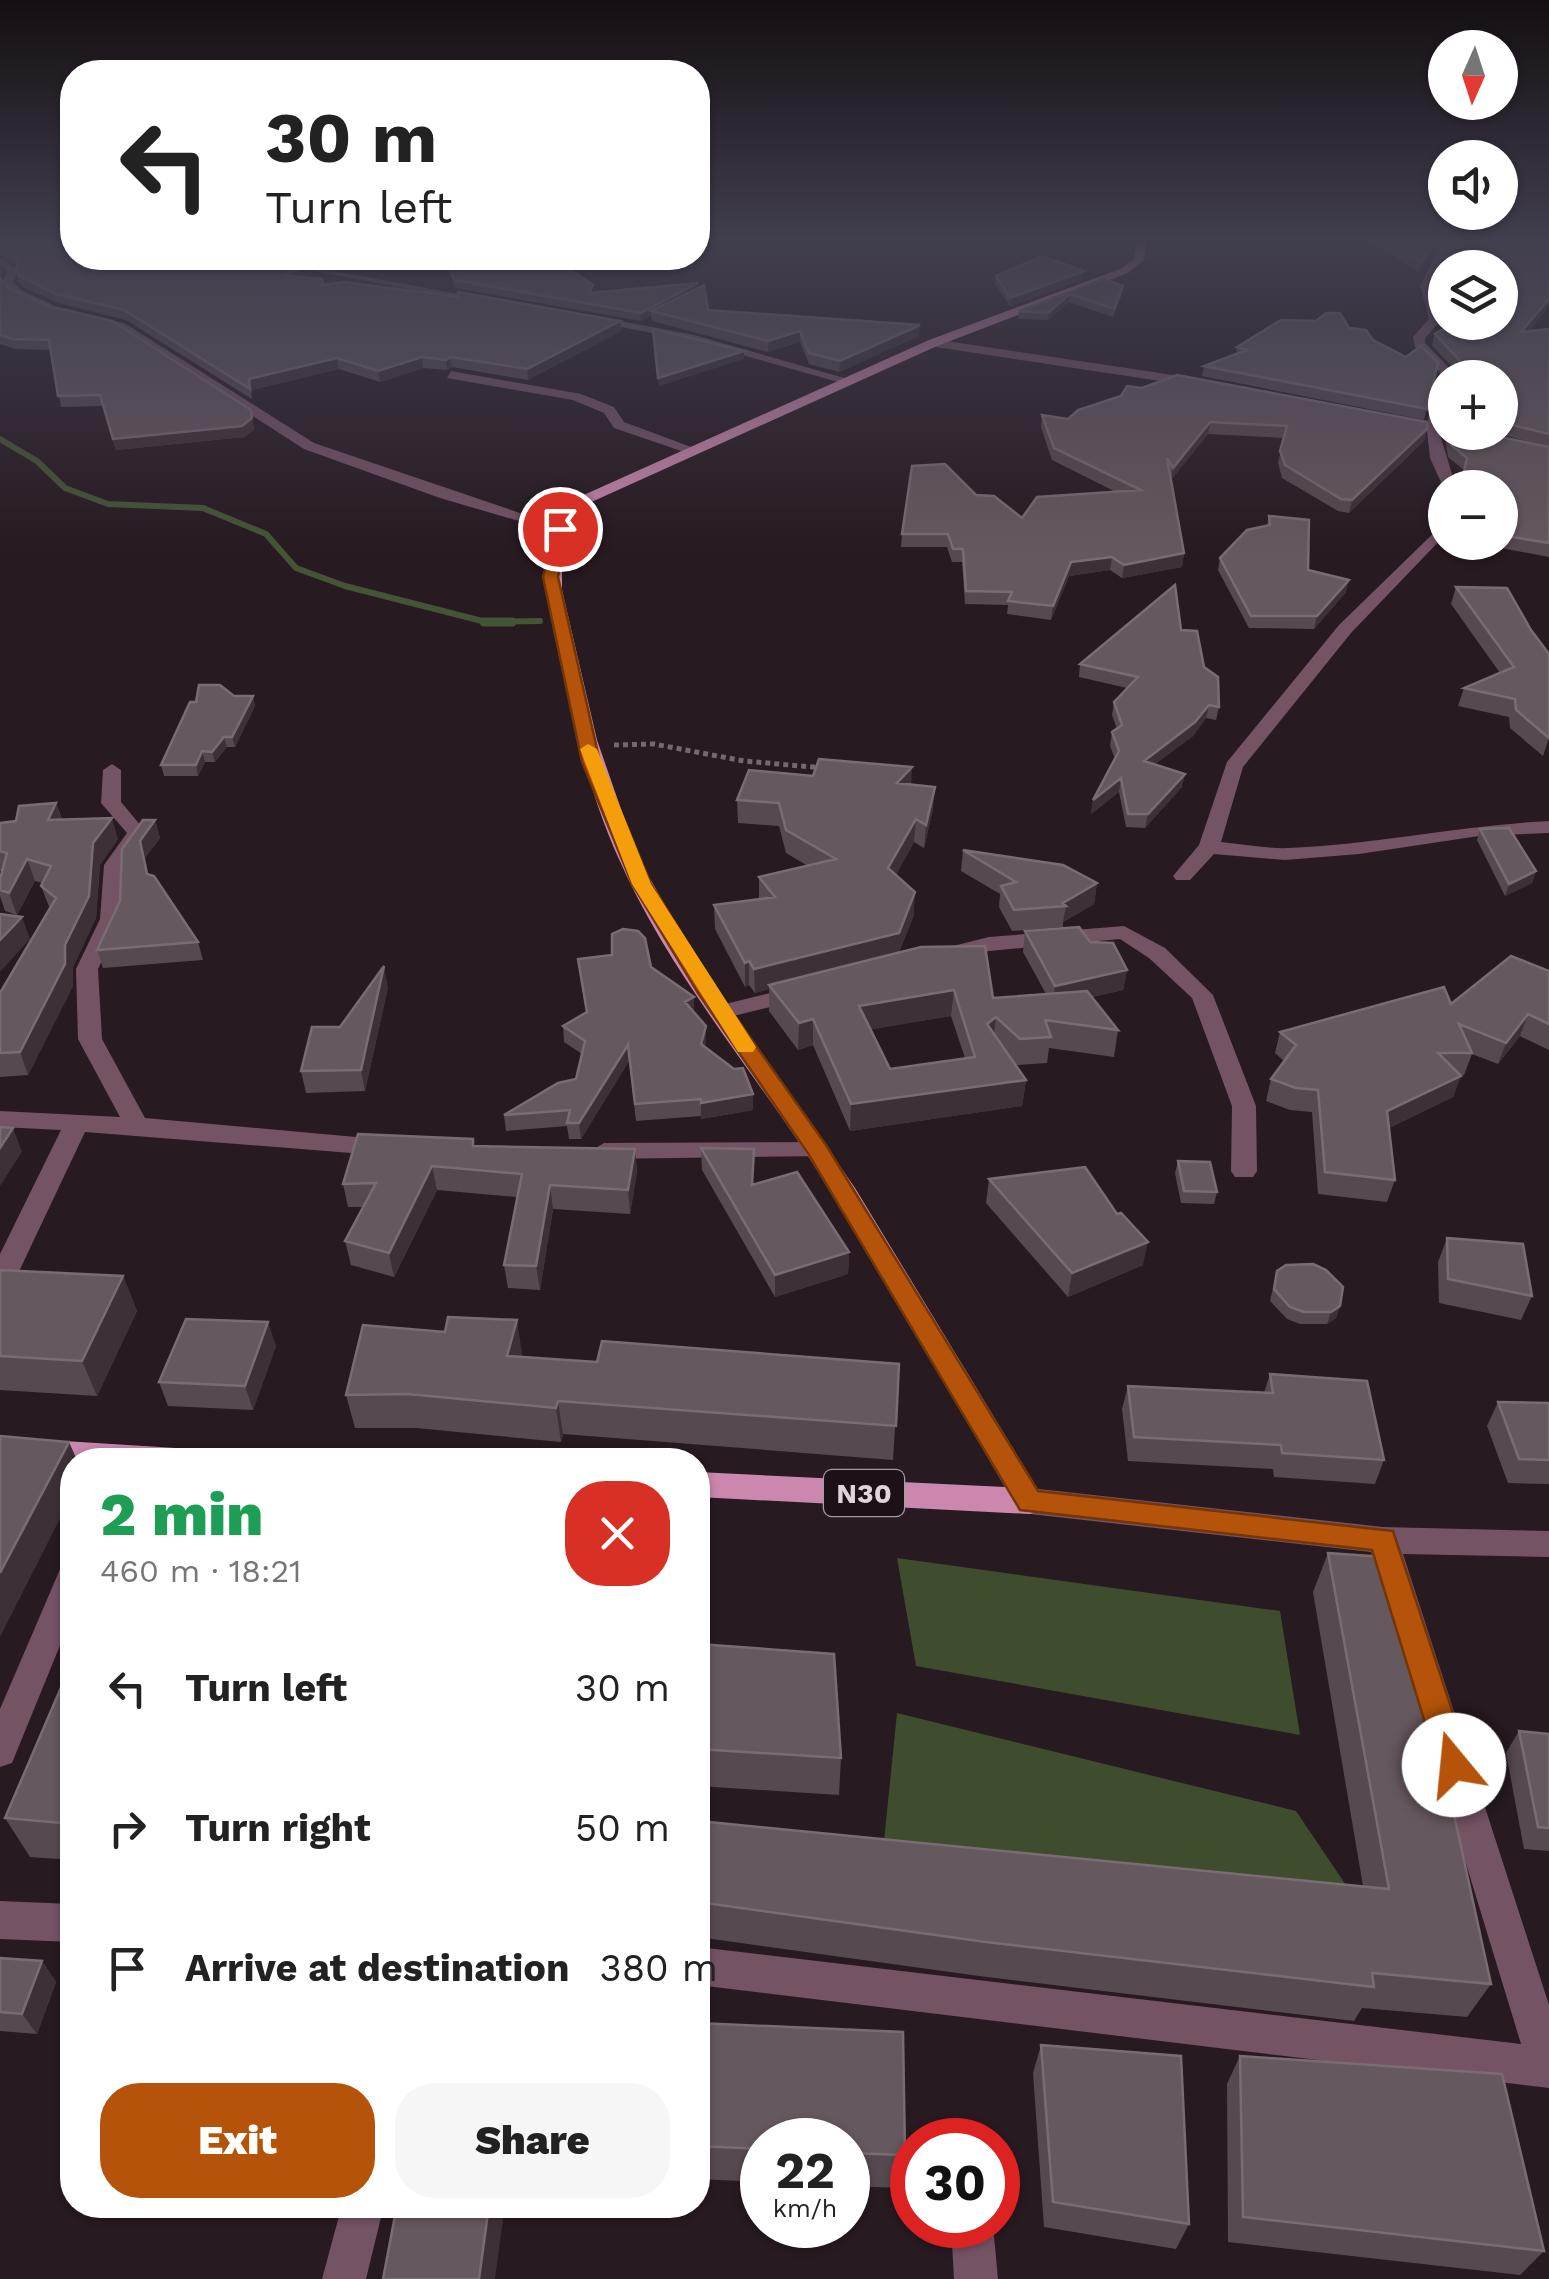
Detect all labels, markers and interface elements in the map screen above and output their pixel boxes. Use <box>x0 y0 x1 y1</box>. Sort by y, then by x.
north arrow <box>1428 30 1518 120</box>
map controls <box>1428 30 1518 560</box>
text: 30 m <box>265 97 437 179</box>
icon: left <box>100 100 230 230</box>
button: sound <box>1428 140 1518 230</box>
text: Turn left <box>265 181 452 234</box>
button: layers <box>1428 250 1518 340</box>
button: + <box>1428 360 1518 450</box>
button: − <box>1428 470 1518 560</box>
pin <box>518 487 603 572</box>
icon: arrive <box>533 502 588 557</box>
road number: N30 <box>824 1470 904 1516</box>
text: 2 min <box>100 1479 264 1550</box>
button: close <box>565 1481 670 1586</box>
text: 460 m · 18:21 <box>100 1552 302 1590</box>
icon: left <box>100 1661 155 1716</box>
text: Turn left <box>185 1666 347 1710</box>
text: 30 m <box>575 1666 670 1710</box>
position arrow <box>1402 1713 1506 1817</box>
icon: right <box>100 1801 155 1856</box>
text: Turn right <box>185 1806 371 1850</box>
text: 50 m <box>575 1806 670 1850</box>
icon: arrive <box>100 1941 155 1996</box>
text: Arrive at destination <box>185 1946 570 1990</box>
text: 380 m <box>600 1946 718 1990</box>
button: Exit <box>100 2083 375 2198</box>
button: Share <box>395 2083 670 2198</box>
speed limit sign: 30 <box>890 2118 1020 2248</box>
text: 22 <box>775 2141 835 2200</box>
text: km/h <box>773 2194 837 2223</box>

